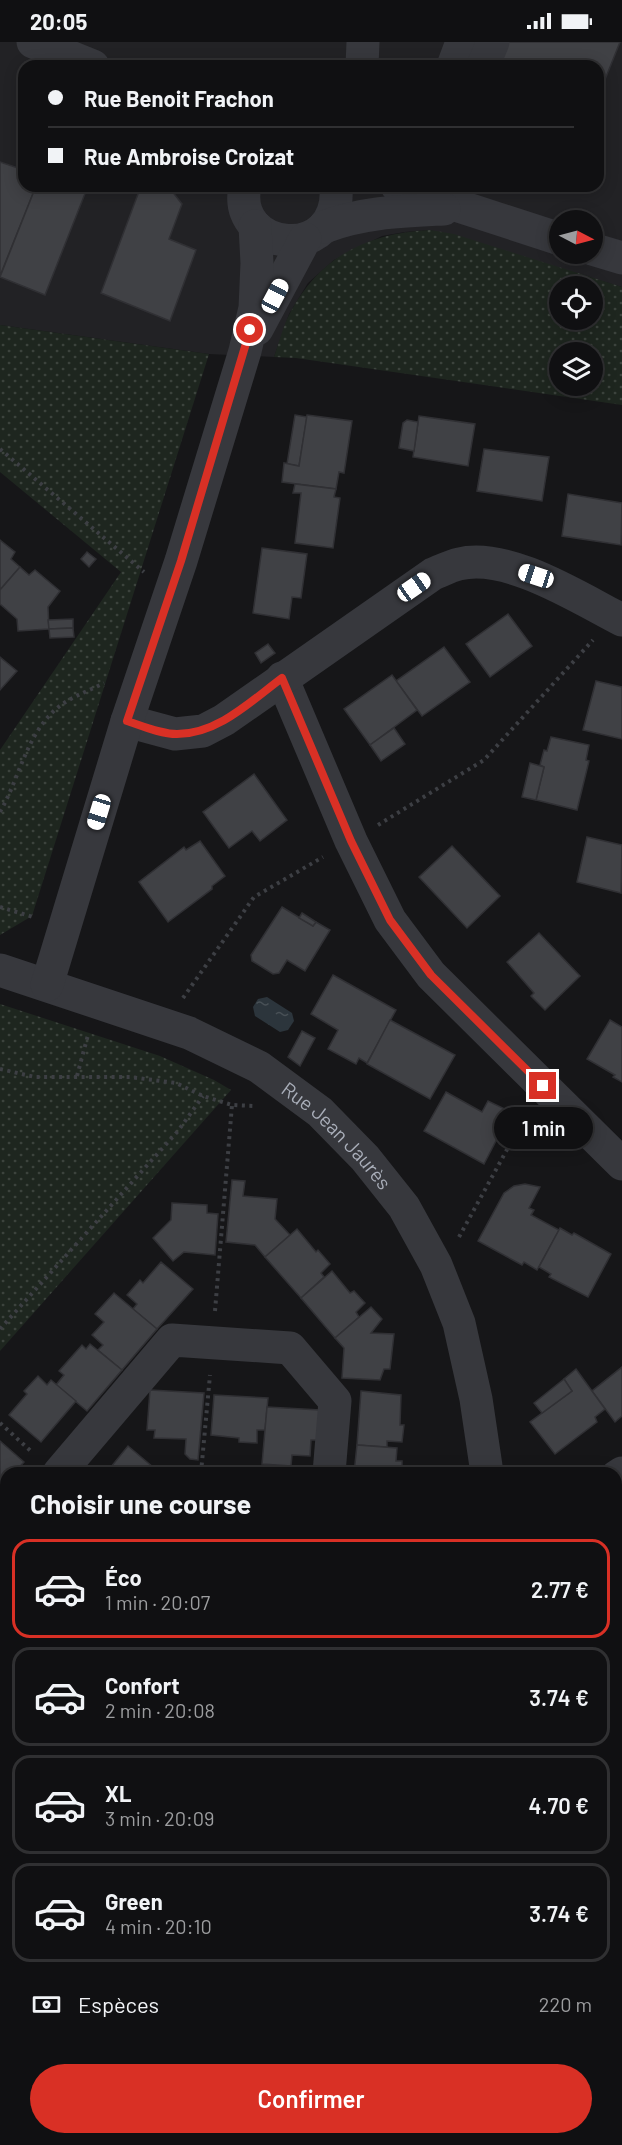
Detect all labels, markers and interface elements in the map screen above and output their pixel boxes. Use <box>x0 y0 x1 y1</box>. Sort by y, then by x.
text: 20:05 <box>30 8 87 34</box>
text: Rue Benoit Frachon <box>84 85 274 111</box>
text: Rue Ambroise Croizat <box>84 143 294 169</box>
north arrow <box>549 210 603 264</box>
map controls <box>549 210 603 396</box>
car <box>259 276 291 316</box>
button: locate <box>549 276 603 330</box>
route start <box>236 316 263 343</box>
button: layers <box>549 342 603 396</box>
car <box>516 562 556 590</box>
car <box>394 569 434 605</box>
car <box>85 792 113 832</box>
route end <box>529 1072 556 1099</box>
street label: Rue Jean Jaurès <box>277 1076 397 1194</box>
callout: 1 min <box>494 1107 592 1149</box>
text: 1 min <box>522 1116 565 1140</box>
text: Choisir une course <box>30 1487 251 1519</box>
icon: car <box>33 1562 87 1616</box>
text: Éco <box>105 1564 142 1590</box>
text: 2.77 € <box>531 1576 589 1602</box>
text: 1 min · 20:07 <box>105 1590 210 1614</box>
icon: car <box>33 1670 87 1724</box>
text: Confort <box>105 1672 180 1698</box>
text: 3.74 € <box>529 1684 589 1710</box>
text: 2 min · 20:08 <box>105 1698 215 1722</box>
icon: car <box>33 1778 87 1832</box>
text: XL <box>105 1780 131 1806</box>
text: 4.70 € <box>529 1792 589 1818</box>
text: 3 min · 20:09 <box>105 1806 214 1830</box>
icon: car <box>33 1886 87 1940</box>
text: Green <box>105 1888 163 1914</box>
text: 3.74 € <box>529 1900 589 1926</box>
text: 4 min · 20:10 <box>105 1914 212 1938</box>
icon: cash <box>30 1988 63 2021</box>
text: Espèces <box>78 1991 159 2017</box>
text: 220 m <box>539 1992 592 2016</box>
button: Confirmer <box>30 2064 592 2133</box>

